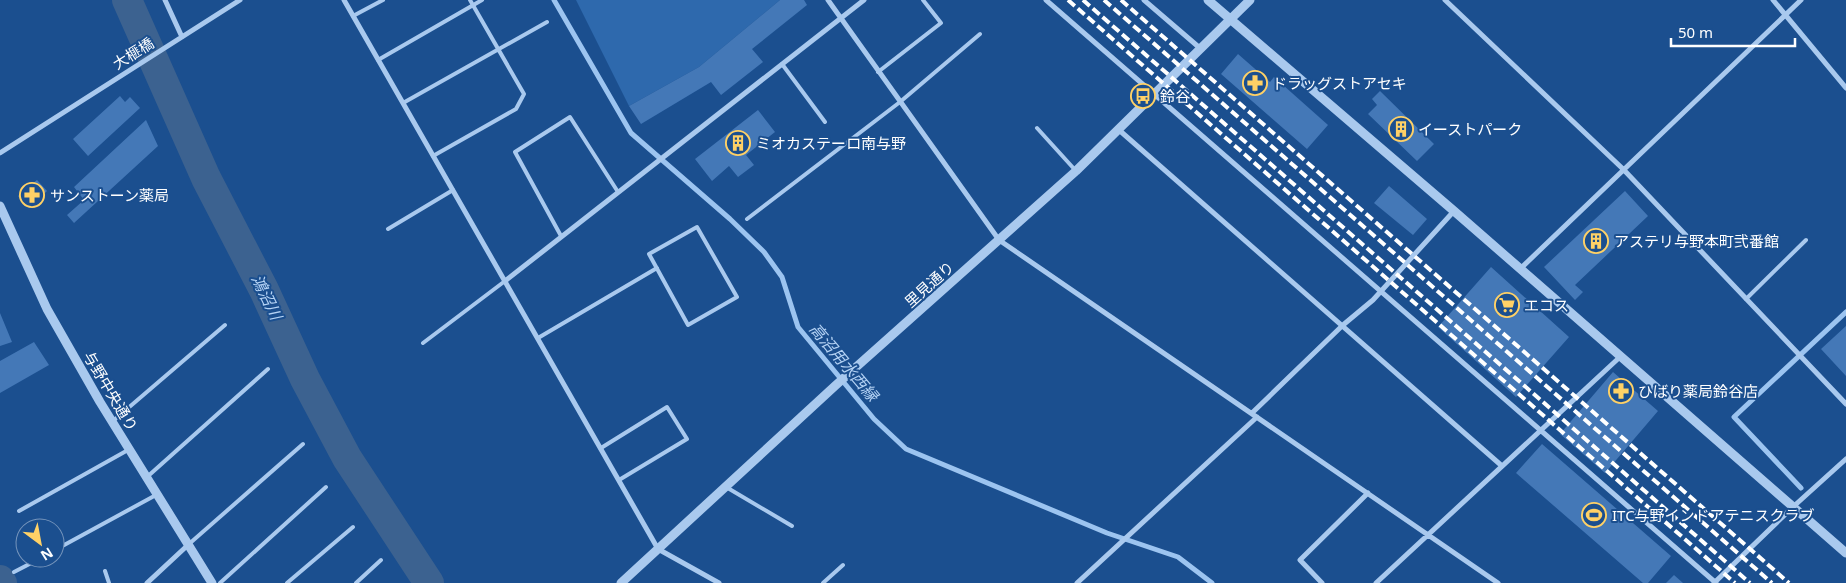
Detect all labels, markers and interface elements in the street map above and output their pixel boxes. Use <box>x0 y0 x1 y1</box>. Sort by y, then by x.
scale bar <box>1671 15 1795 47</box>
text: 50 m <box>1678 22 1713 42</box>
street label: 大榧橋 <box>109 33 157 73</box>
pharmacy icon: ドラッグストアセキ <box>1242 70 1268 96</box>
place label: ドラッグストアセキ <box>1272 73 1407 93</box>
bus stop icon: 鈴谷 <box>1130 83 1156 109</box>
place label: 鈴谷 <box>1160 86 1190 106</box>
building icon: イーストパーク <box>1388 116 1414 142</box>
place label: イーストパーク <box>1418 119 1522 139</box>
building icon: ミオカステーロ南与野 <box>725 130 751 156</box>
place label: ミオカステーロ南与野 <box>756 133 906 153</box>
pharmacy icon: サンストーン薬局 <box>19 182 45 208</box>
place label: サンストーン薬局 <box>50 185 169 205</box>
building icon: アステリ与野本町弐番館 <box>1583 228 1609 254</box>
place label: アステリ与野本町弐番館 <box>1614 231 1779 251</box>
street label: 里見通り <box>900 256 958 312</box>
water label: 鴻沼川 <box>247 271 288 325</box>
supermarket icon: エコス <box>1494 292 1520 318</box>
place label: エコス <box>1524 295 1569 315</box>
water label: 高沼用水西縁 <box>805 318 885 407</box>
street label: 与野中央通り <box>79 347 143 435</box>
pharmacy icon: ひばり薬局鈴谷店 <box>1608 378 1634 404</box>
place label: ひばり薬局鈴谷店 <box>1638 381 1758 401</box>
sports icon: ITC与野インドアテニスクラブ <box>1581 502 1607 528</box>
place label: ITC与野インドアテニスクラブ <box>1612 505 1815 525</box>
north arrow <box>15 518 65 568</box>
text: N <box>37 543 57 566</box>

